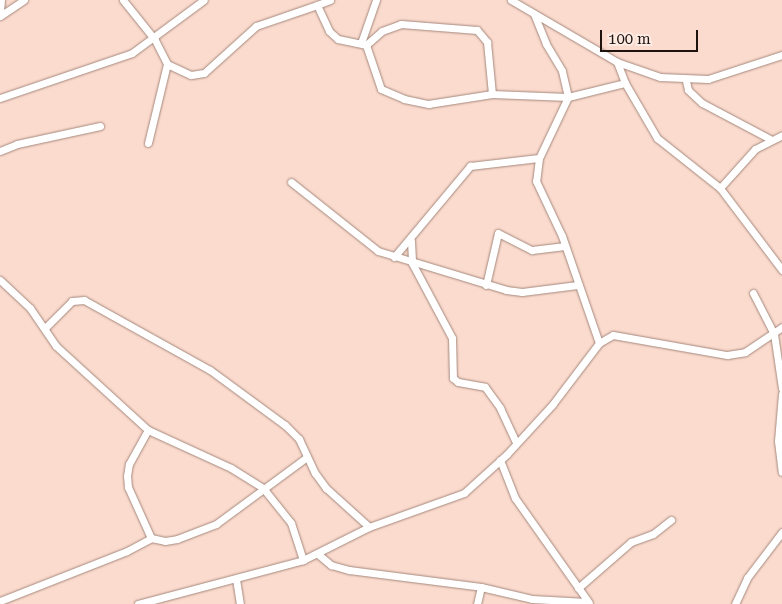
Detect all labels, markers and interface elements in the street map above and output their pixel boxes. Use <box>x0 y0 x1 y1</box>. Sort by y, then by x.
scale bar <box>602 20 700 52</box>
text: 100 m <box>608 30 651 48</box>

